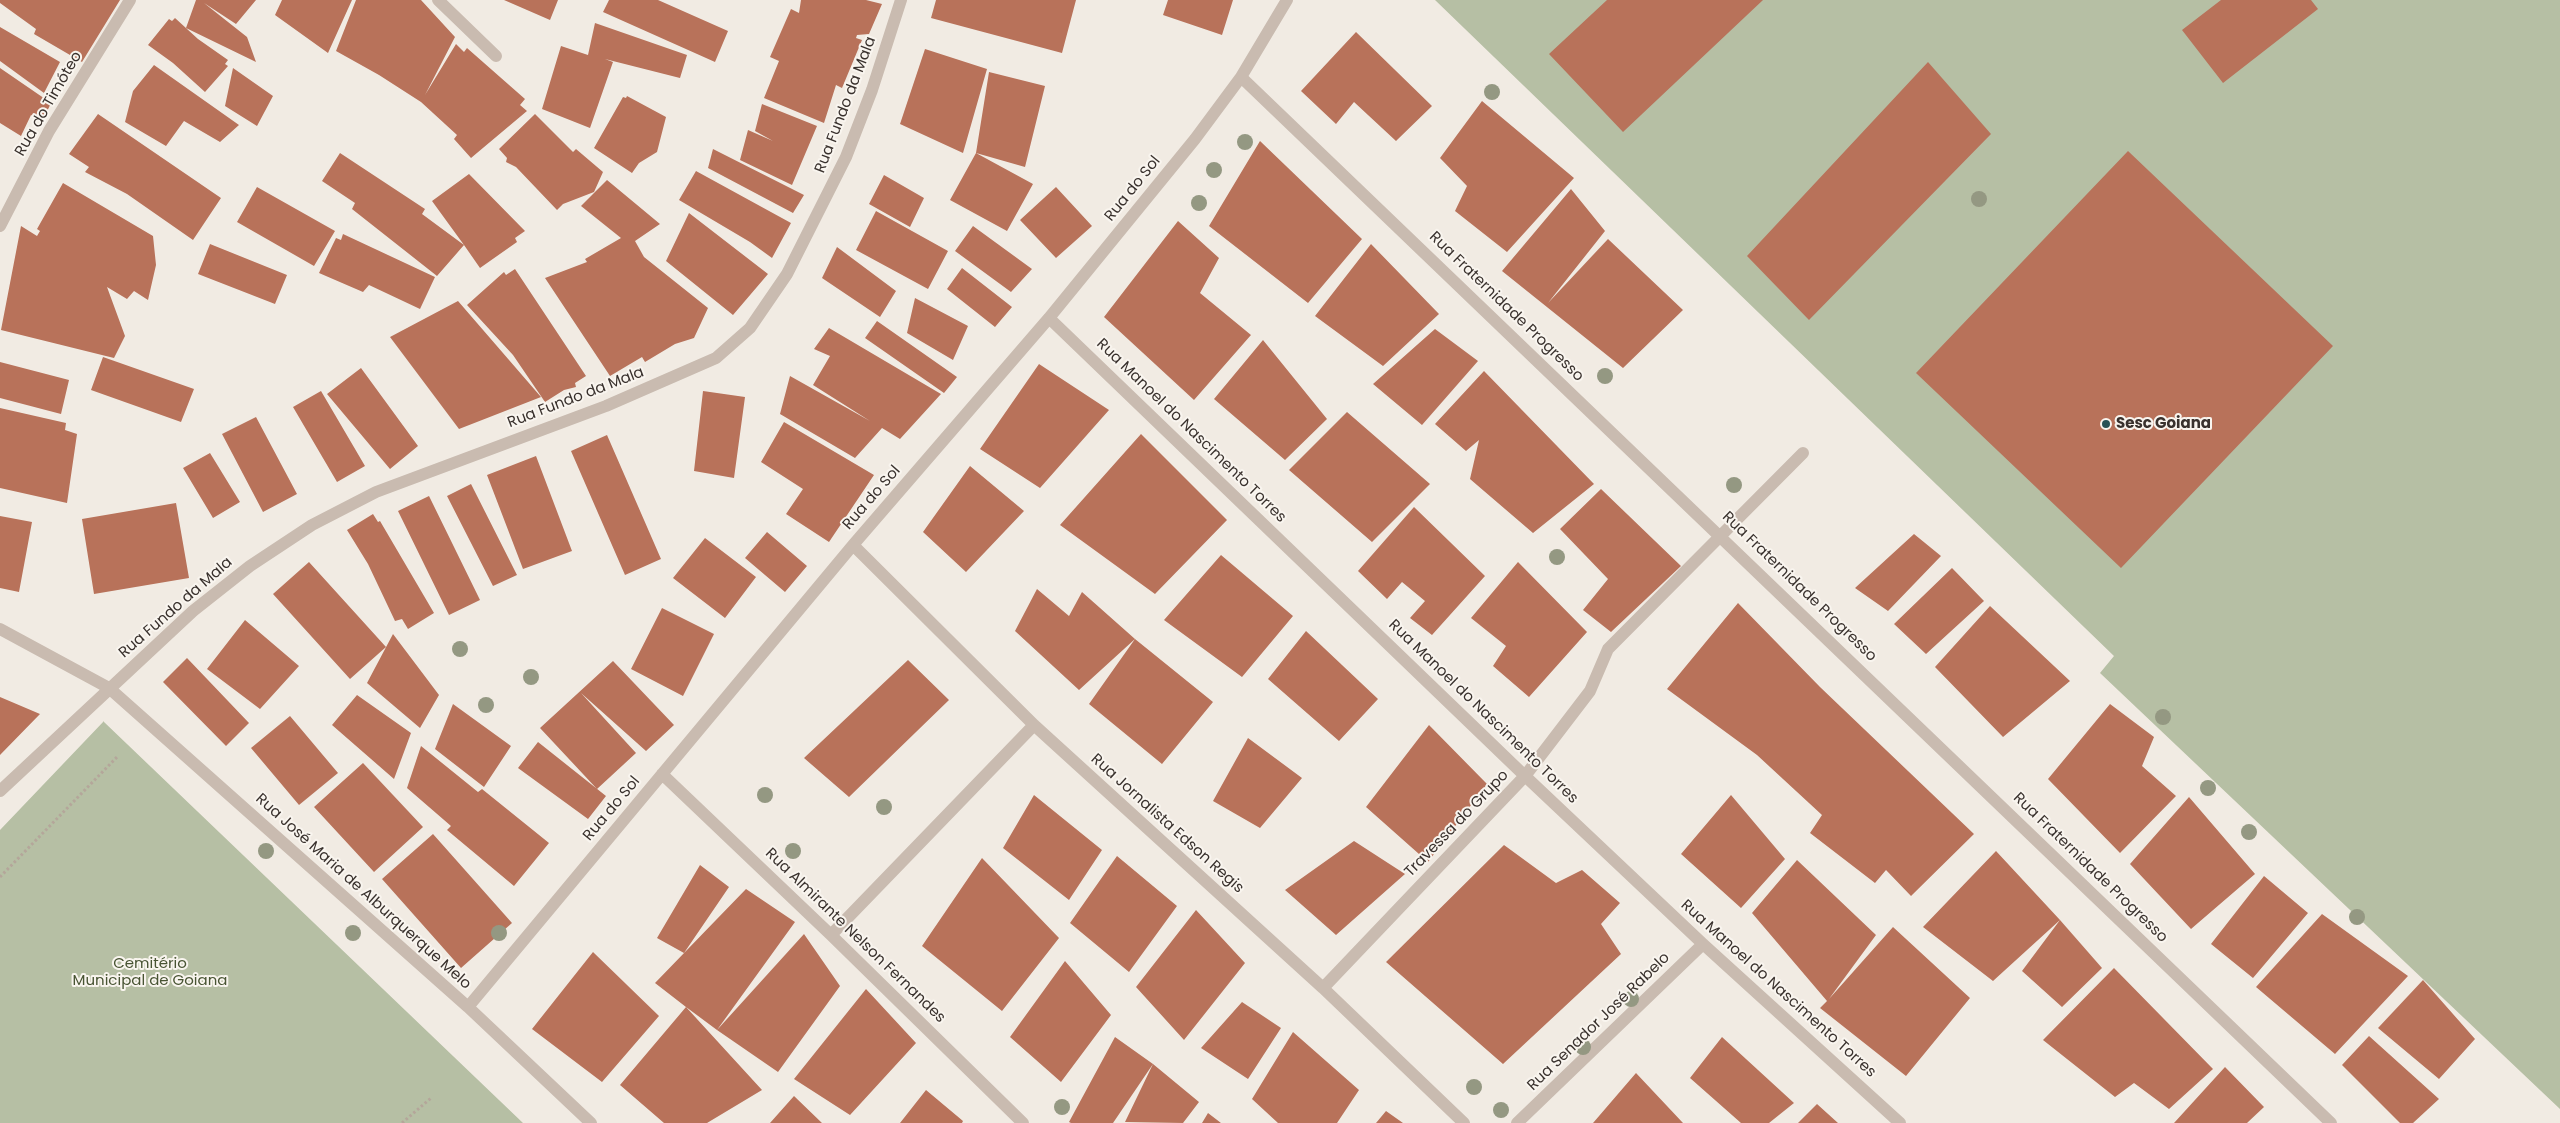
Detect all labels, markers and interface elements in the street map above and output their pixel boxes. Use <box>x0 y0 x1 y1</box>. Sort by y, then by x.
street label: Rua Fundo da Mala <box>812 34 880 176</box>
street label: Rua do Timóteo <box>12 48 86 160</box>
street label: Rua do Sol <box>1101 153 1165 225</box>
street label: Rua Fraternidade Progresso <box>1425 228 1587 386</box>
street label: Rua Manoel do Nascimento Torres <box>1092 335 1290 527</box>
street label: Rua Fundo da Mala <box>505 364 647 432</box>
place label: Sesc Goiana <box>2116 415 2211 433</box>
marker: Sesc Goiana <box>2100 418 2112 430</box>
street label: Rua do Sol <box>839 462 905 534</box>
street label: Rua Fraternidade Progresso <box>1718 508 1880 666</box>
street label: Rua Fundo da Mala <box>116 554 236 662</box>
street label: Rua Manoel do Nascimento Torres <box>1384 616 1582 808</box>
street label: Rua Jornalista Edson Regis <box>1087 751 1247 897</box>
street label: Travessa do Grupo <box>1401 767 1513 881</box>
street label: Rua do Sol <box>580 773 644 845</box>
street label: Rua Fraternidade Progresso <box>2009 789 2171 947</box>
street label: Rua José Maria de Alburquerque Melo <box>252 790 474 994</box>
street label: Rua Almirante Nelson Fernandes <box>761 845 949 1027</box>
street label: Rua Manoel do Nascimento Torres <box>1677 896 1879 1082</box>
street label: Rua Senador José Rabelo <box>1524 949 1674 1095</box>
park label: Cemitério Municipal de Goiana <box>73 955 227 990</box>

